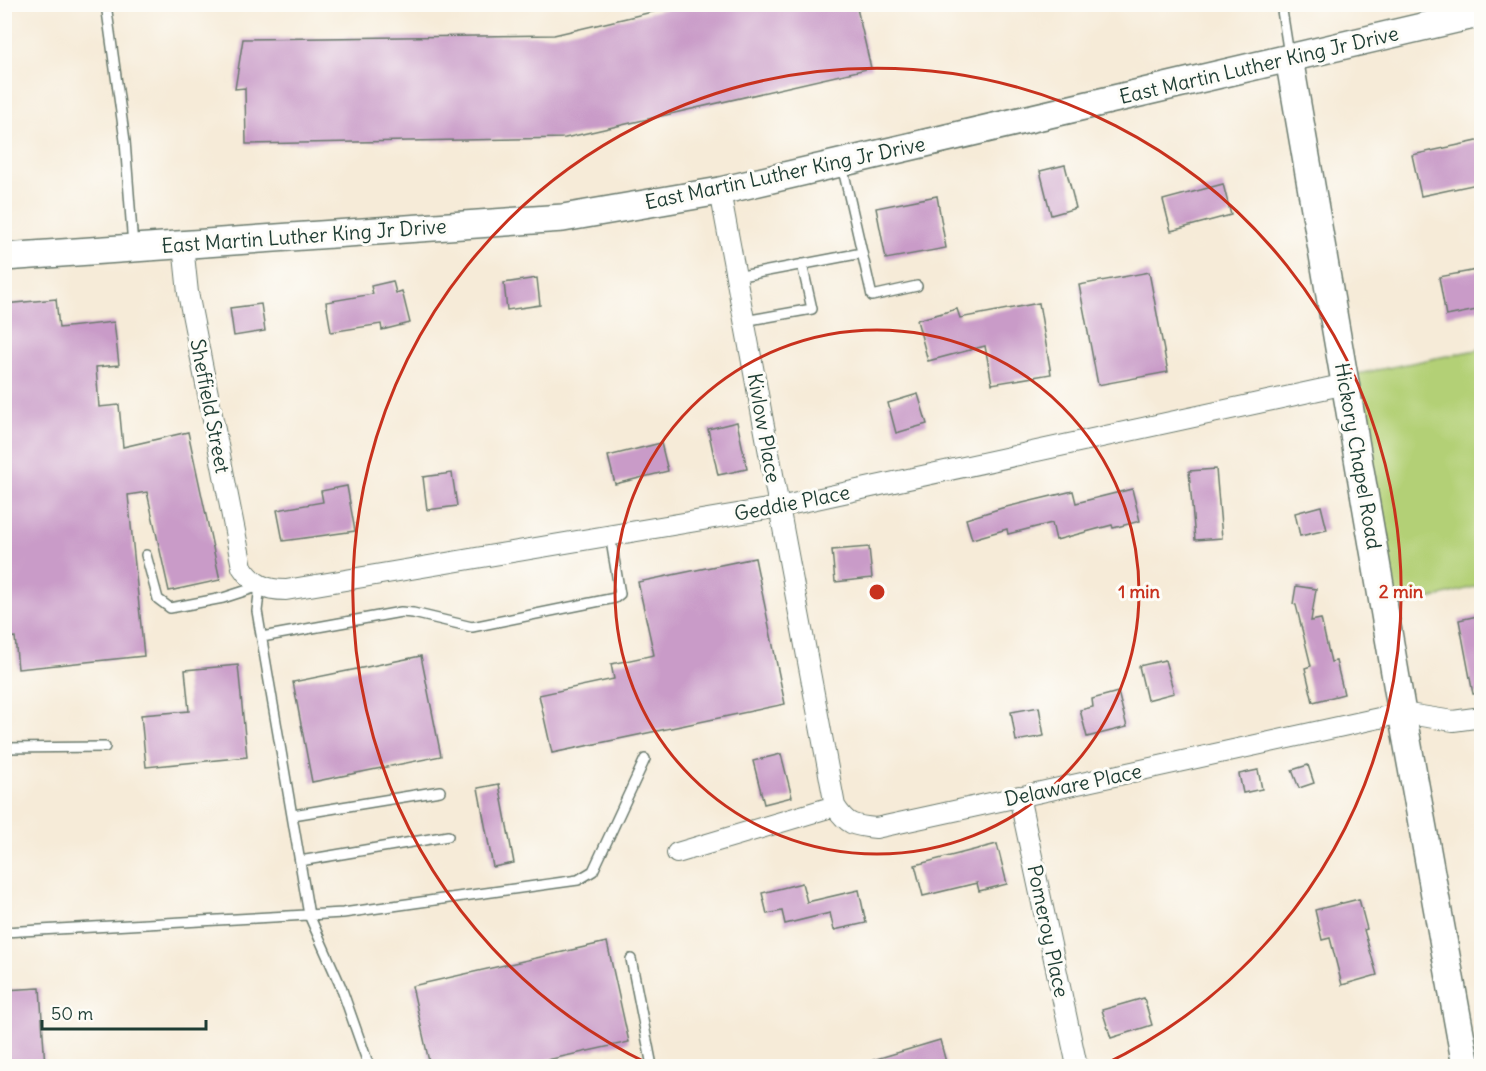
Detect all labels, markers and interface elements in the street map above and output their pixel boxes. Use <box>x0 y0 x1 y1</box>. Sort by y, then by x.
street label: East Martin Luther King Jr Drive <box>1117 20 1401 109</box>
street label: East Martin Luther King Jr Drive <box>643 131 927 214</box>
street label: East Martin Luther King Jr Drive <box>161 213 447 258</box>
street label: Sheffield Street <box>185 337 236 475</box>
street label: Hickory Chapel Road <box>1330 361 1387 551</box>
street label: Kivlow Place <box>743 371 786 485</box>
street label: Geddie Place <box>732 479 852 526</box>
text: 1 min <box>1118 580 1160 603</box>
text: 2 min <box>1379 580 1424 603</box>
centre of rings <box>867 582 887 602</box>
street label: Delaware Place <box>1002 758 1144 811</box>
street label: Pomeroy Place <box>1022 862 1075 999</box>
scale bar <box>42 993 206 1031</box>
text: 50 m <box>51 1002 93 1025</box>

